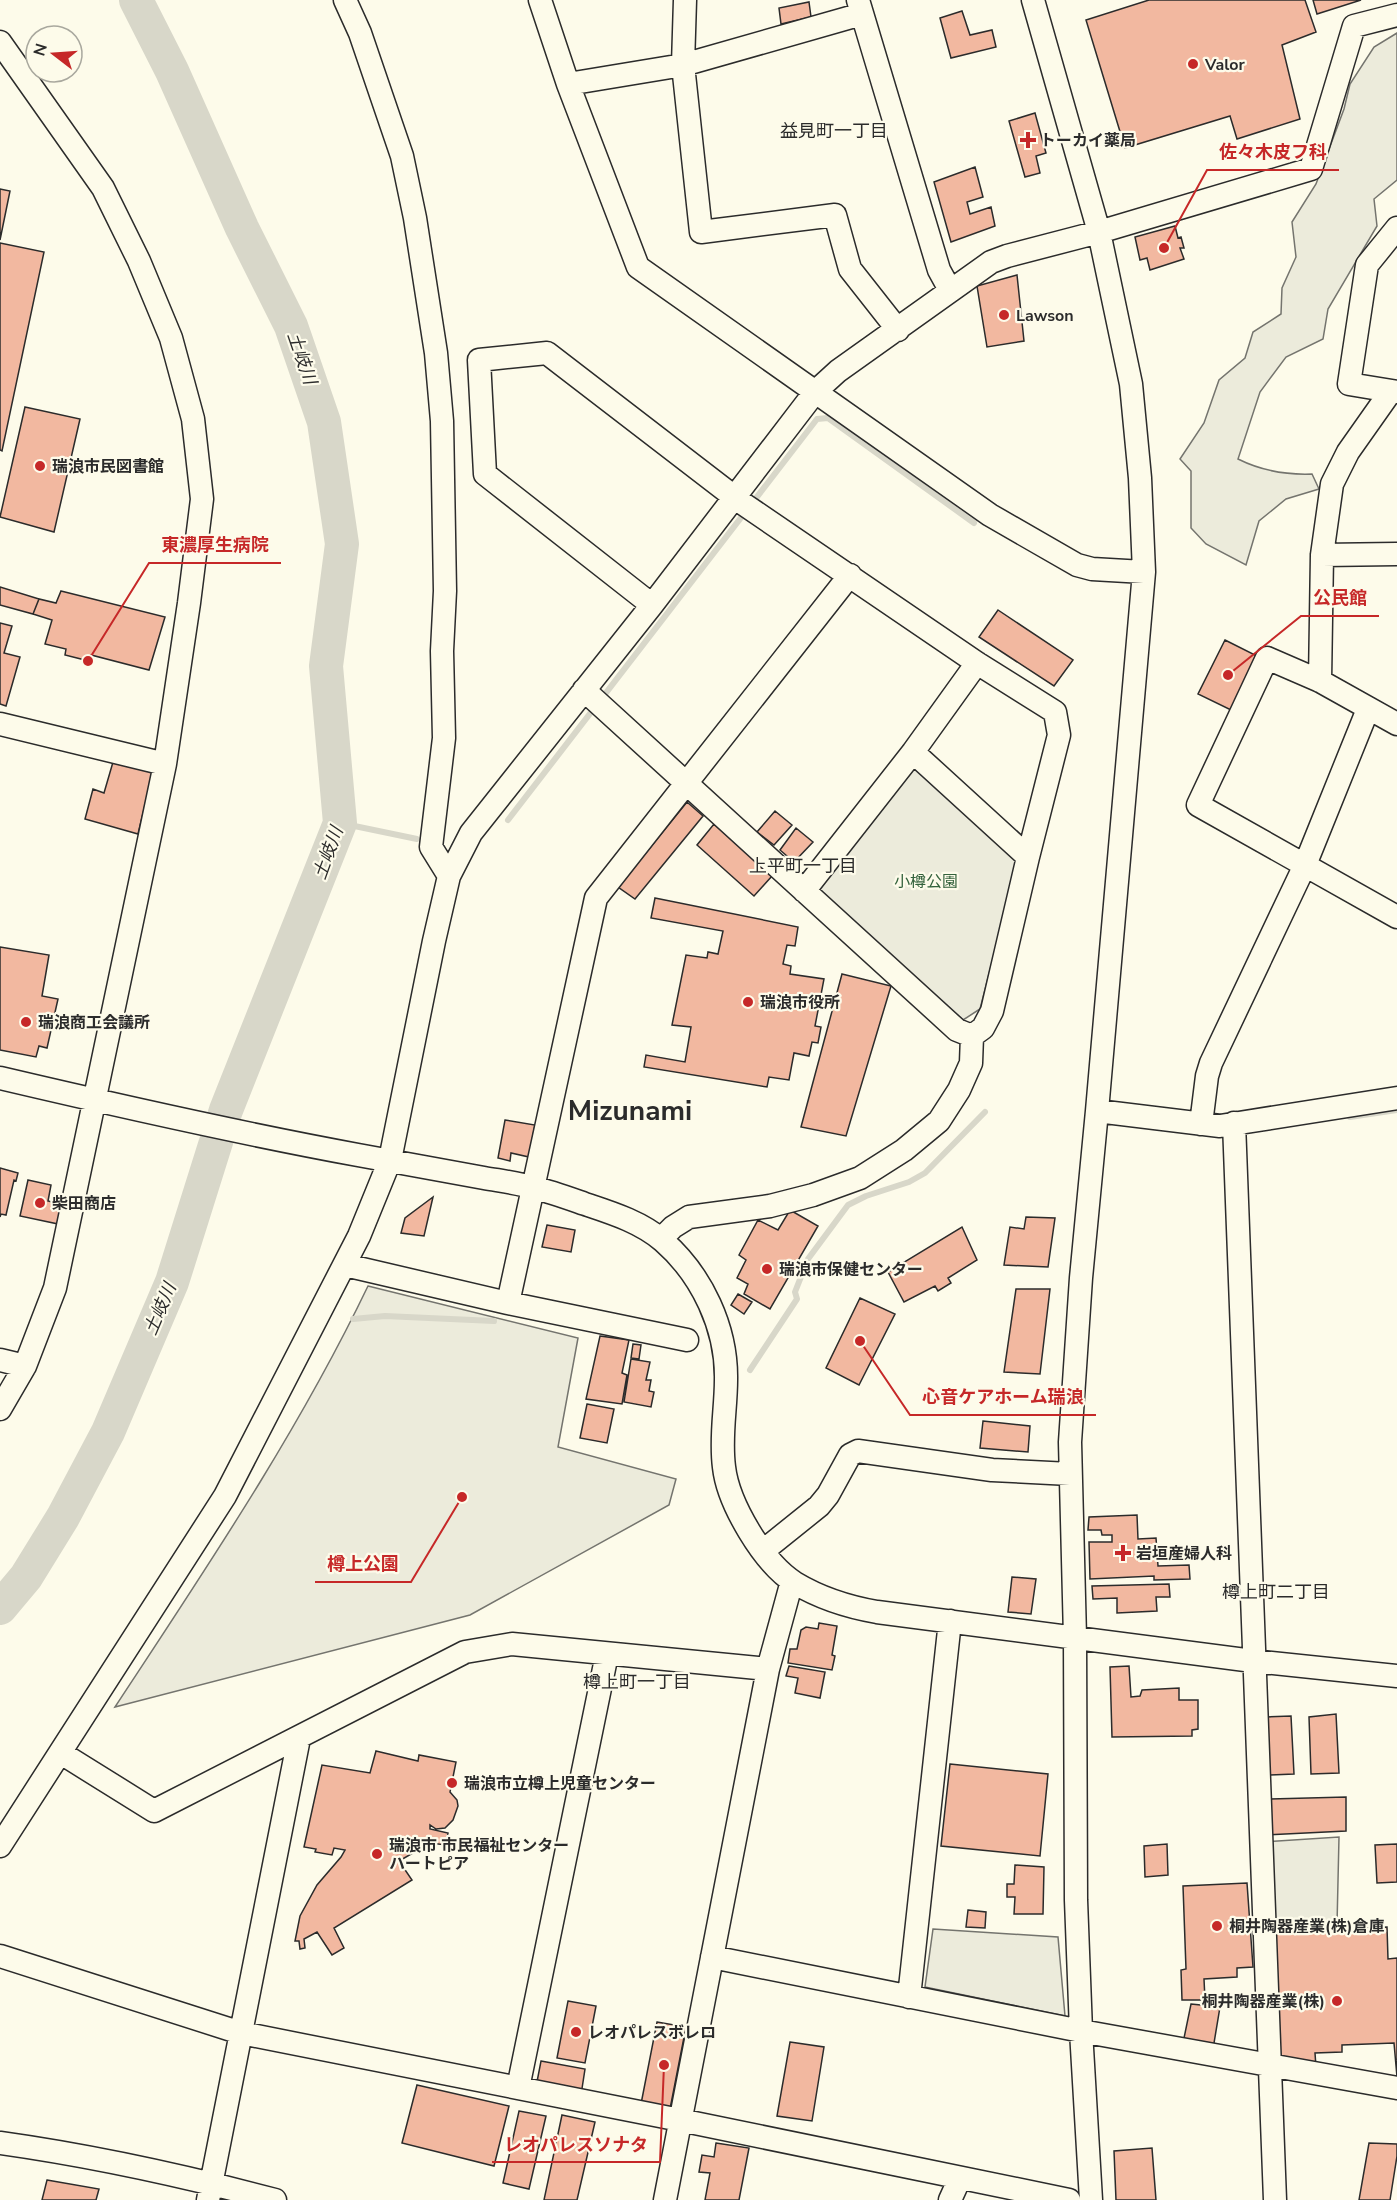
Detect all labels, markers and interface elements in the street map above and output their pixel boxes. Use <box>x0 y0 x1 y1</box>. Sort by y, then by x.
north arrow <box>24 24 84 84</box>
text: N <box>28 41 53 59</box>
place label: Valor <box>1204 54 1245 76</box>
marker: Valor <box>1186 57 1200 71</box>
district label: 益見町一丁目 <box>780 119 888 143</box>
place label: トーカイ薬局 <box>1040 130 1136 152</box>
marker: トーカイ薬局 <box>1021 133 1035 147</box>
callout: 佐々木皮フ科 <box>1207 134 1339 170</box>
text: 佐々木皮フ科 <box>1219 140 1327 164</box>
place label: Lawson <box>1016 305 1074 327</box>
marker: Lawson <box>997 308 1011 322</box>
water label: 土岐川 <box>282 329 323 389</box>
place label: 瑞浪市民図書館 <box>52 456 164 478</box>
marker: 瑞浪市民図書館 <box>33 459 47 473</box>
callout: 東濃厚生病院 <box>149 527 281 563</box>
text: 東濃厚生病院 <box>161 533 269 557</box>
callout: 公民館 <box>1301 580 1379 616</box>
text: 公民館 <box>1313 586 1367 610</box>
water label: 土岐川 <box>307 822 349 882</box>
district label: 上平町一丁目 <box>749 854 857 878</box>
park label: 小樽公園 <box>894 871 958 893</box>
place label: 瑞浪市役所 <box>760 992 840 1014</box>
marker: 瑞浪市役所 <box>741 995 755 1009</box>
place label: 瑞浪商工会議所 <box>38 1012 150 1034</box>
marker: 瑞浪商工会議所 <box>19 1015 33 1029</box>
district label: Mizunami <box>568 1092 692 1130</box>
place label: 柴田商店 <box>52 1193 116 1215</box>
marker: 柴田商店 <box>33 1196 47 1210</box>
place label: 瑞浪市保健センター <box>779 1259 923 1281</box>
marker: 瑞浪市保健センター <box>760 1262 774 1276</box>
water label: 土岐川 <box>138 1278 182 1339</box>
callout: 心音ケアホーム瑞浪 <box>910 1379 1096 1415</box>
text: 心音ケアホーム瑞浪 <box>922 1385 1084 1409</box>
place label: 岩垣産婦人科 <box>1136 1543 1232 1565</box>
marker: 岩垣産婦人科 <box>1114 1544 1132 1562</box>
callout: 樽上公園 <box>315 1546 411 1582</box>
text: 樽上公園 <box>327 1552 399 1576</box>
district label: 樽上町二丁目 <box>1222 1580 1330 1604</box>
district label: 樽上町一丁目 <box>583 1670 691 1694</box>
place label: 瑞浪市立樽上児童センター <box>464 1773 656 1795</box>
marker: 瑞浪市立樽上児童センター <box>445 1776 459 1790</box>
place label: 瑞浪市 市民福祉センター ハートピア <box>389 1835 569 1875</box>
marker: 瑞浪市 市民福祉センター ハートピア <box>370 1847 384 1861</box>
place label: 桐井陶器産業(株)倉庫 <box>1229 1916 1384 1938</box>
marker: 桐井陶器産業(株)倉庫 <box>1210 1919 1224 1933</box>
place label: 桐井陶器産業(株) <box>1202 1991 1325 2013</box>
marker: 桐井陶器産業(株) <box>1330 1994 1344 2008</box>
place label: レオパレスボレロ <box>588 2022 716 2044</box>
marker: レオパレスボレロ <box>569 2025 583 2039</box>
callout: レオパレスソナタ <box>492 2126 660 2162</box>
text: レオパレスソナタ <box>504 2133 648 2157</box>

